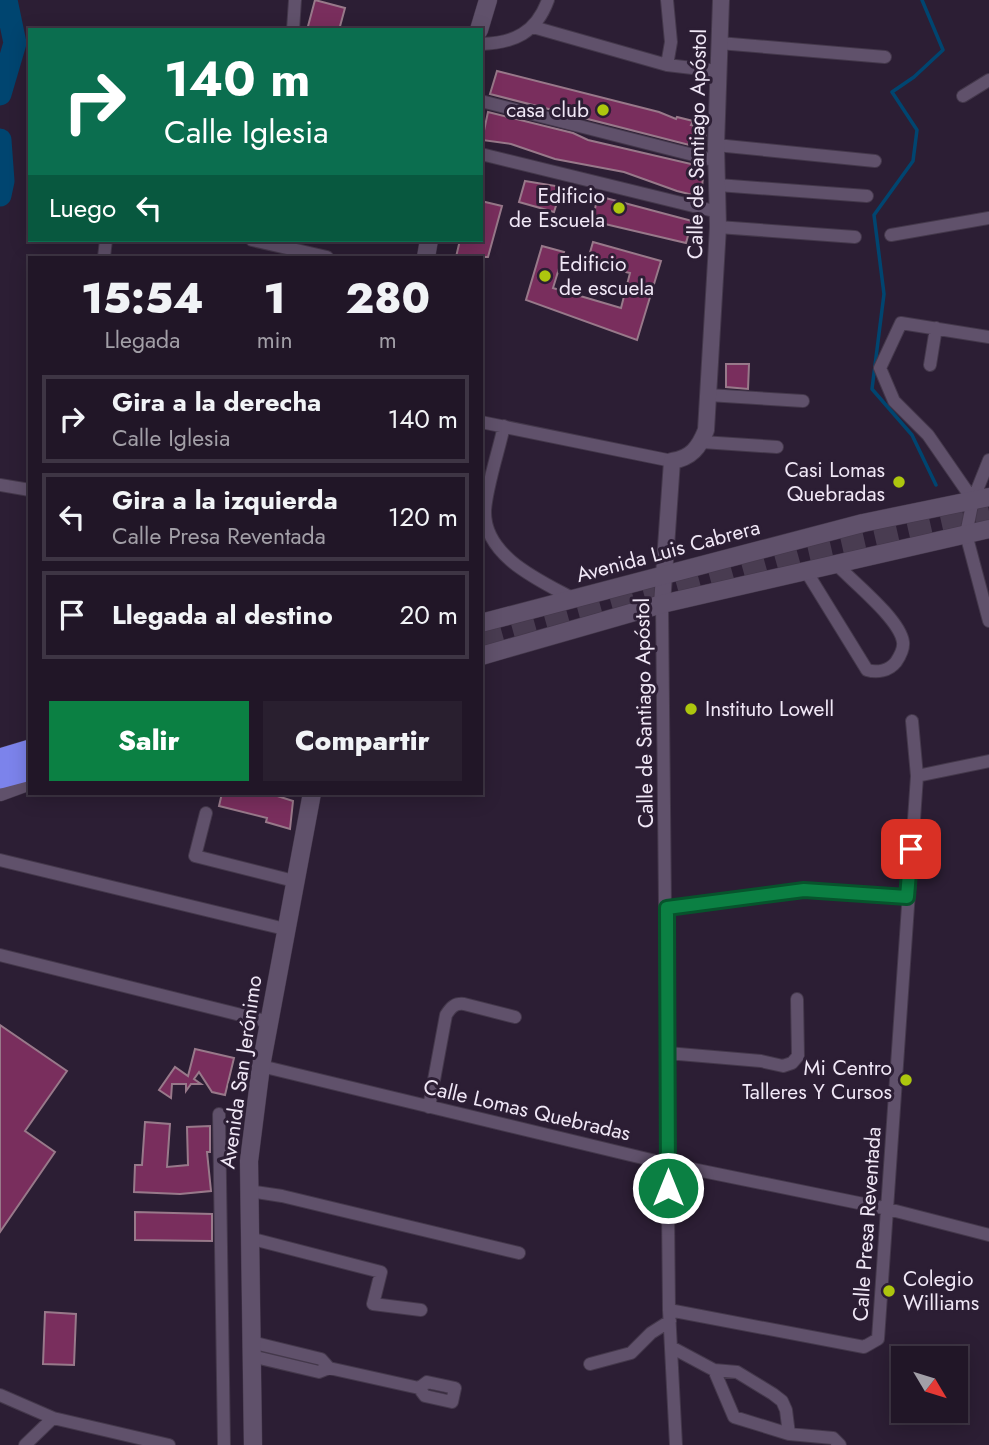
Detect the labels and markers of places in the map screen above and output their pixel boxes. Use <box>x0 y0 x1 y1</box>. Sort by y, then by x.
place label: casa club <box>506 95 589 125</box>
marker: casa club <box>595 102 611 118</box>
place label: Edificio de Escuela <box>509 181 605 235</box>
marker: Edificio de Escuela <box>611 200 627 216</box>
place label: Edificio de escuela <box>559 249 654 303</box>
marker: Edificio de escuela <box>537 268 553 284</box>
place label: Casi Lomas Quebradas <box>784 455 885 509</box>
marker: Casi Lomas Quebradas <box>891 474 907 490</box>
place label: Instituto Lowell <box>705 694 834 724</box>
marker: Instituto Lowell <box>683 701 699 717</box>
pin <box>881 819 941 879</box>
place label: Mi Centro Talleres Y Cursos <box>742 1053 892 1107</box>
marker: Mi Centro Talleres Y Cursos <box>898 1072 914 1088</box>
place label: Colegio Williams <box>903 1264 979 1318</box>
marker: Colegio Williams <box>881 1283 897 1299</box>

